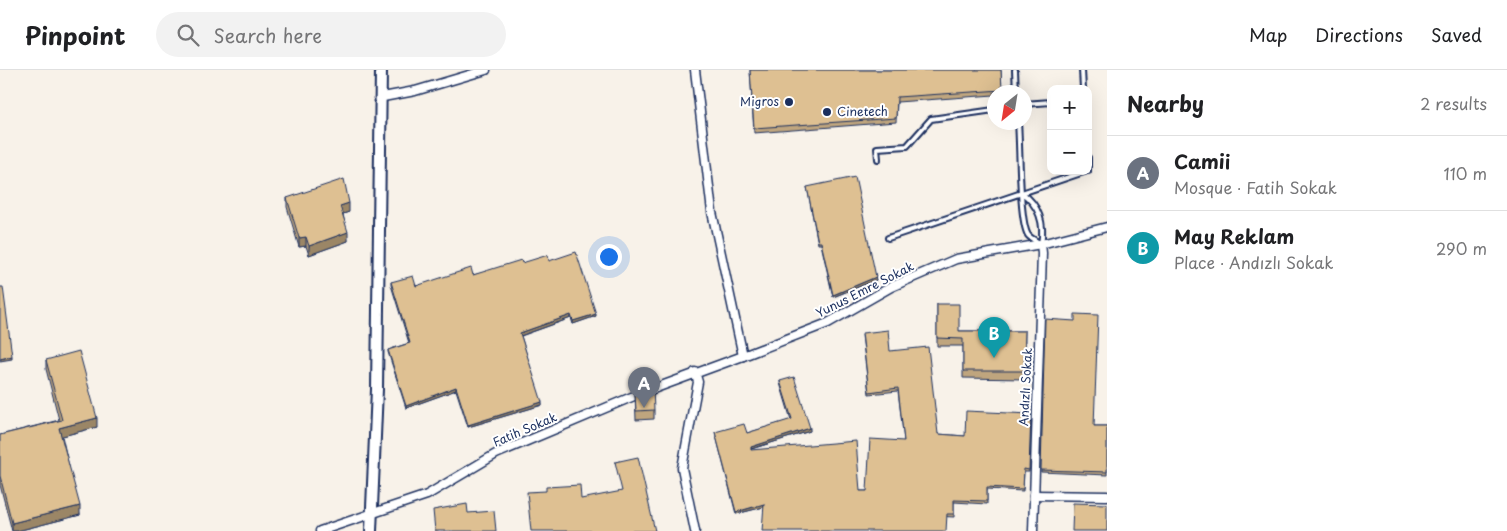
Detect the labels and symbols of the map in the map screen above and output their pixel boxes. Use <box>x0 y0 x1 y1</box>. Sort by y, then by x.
north arrow <box>987 85 1032 130</box>
place label: Migros <box>740 92 780 110</box>
marker: Migros <box>783 96 795 108</box>
place label: Cinetech <box>837 102 888 120</box>
marker: Cinetech <box>821 106 833 118</box>
your location <box>596 244 622 270</box>
street label: Yunus Emre Sokak <box>812 257 917 322</box>
pin: B <box>978 317 1010 358</box>
street label: Andızlı Sokak <box>1014 347 1036 427</box>
pin: A <box>628 367 660 408</box>
street label: Fatih Sokak <box>490 408 559 451</box>

